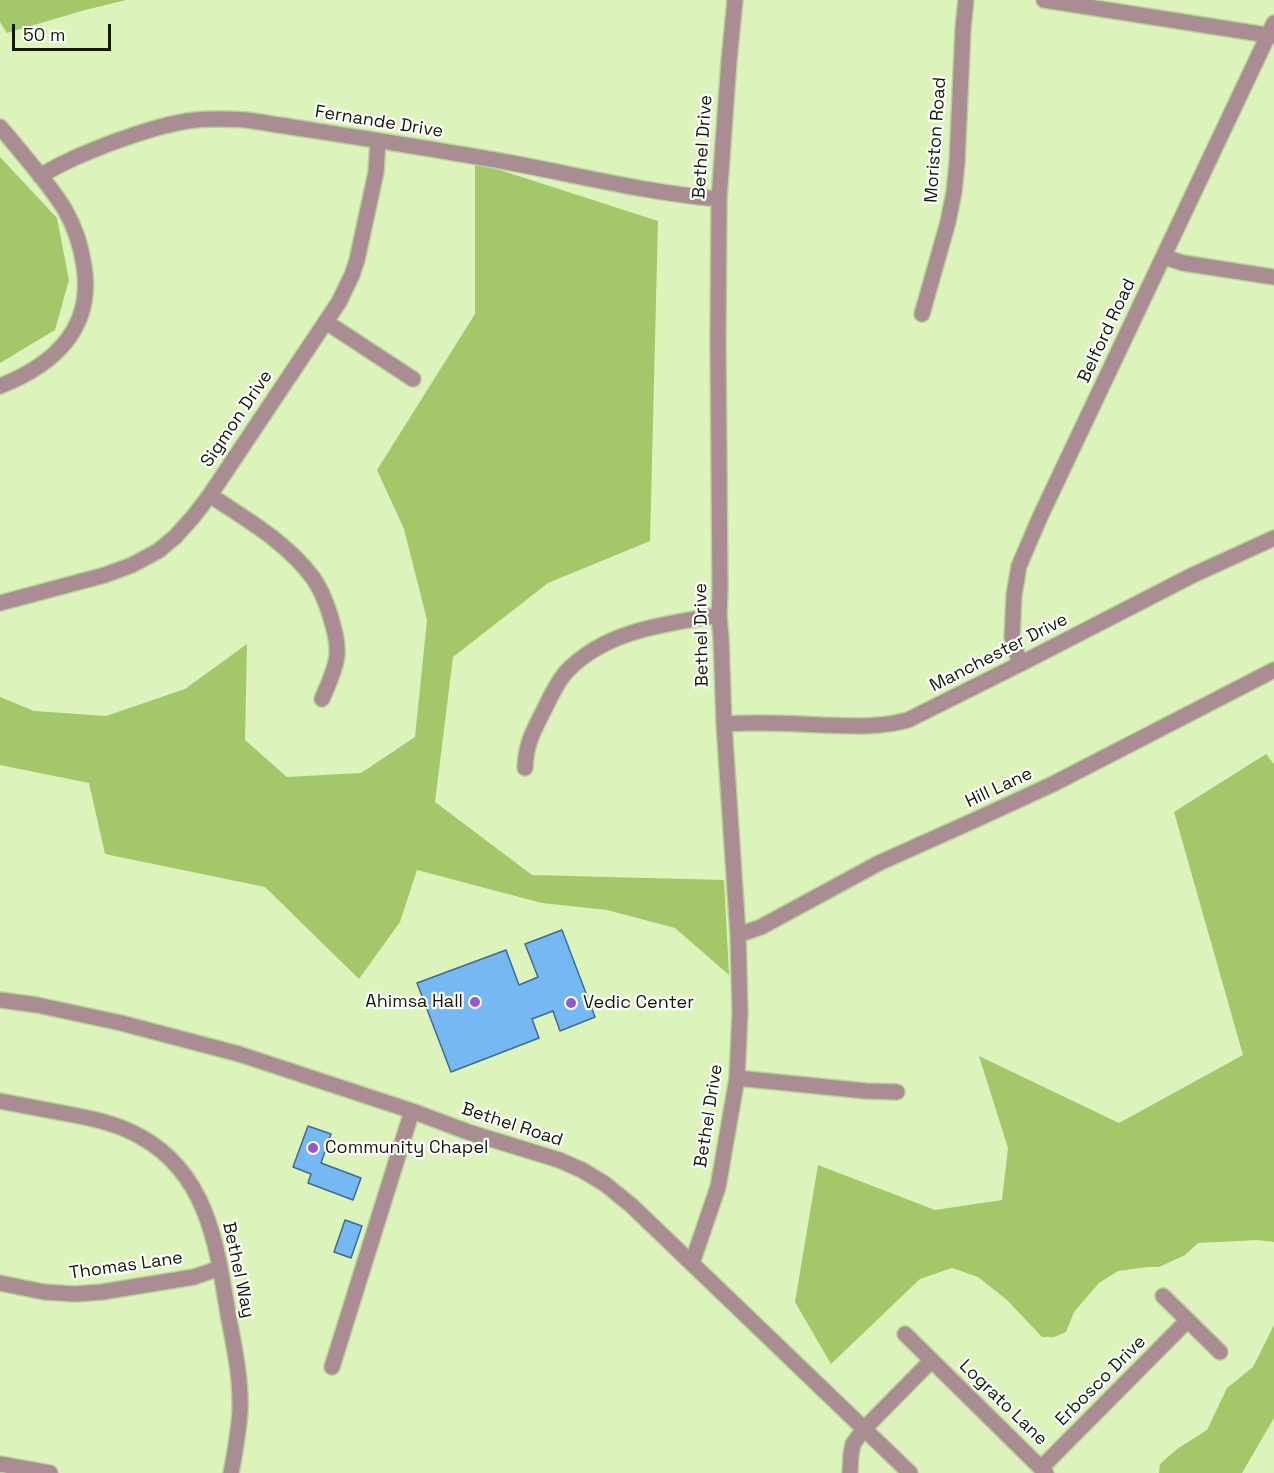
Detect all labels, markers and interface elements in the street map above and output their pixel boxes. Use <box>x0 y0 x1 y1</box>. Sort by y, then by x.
scale bar <box>15 12 114 50</box>
text: 50 m <box>23 23 65 46</box>
street label: Moriston Road <box>921 76 951 204</box>
street label: Bethel Drive <box>689 94 717 200</box>
street label: Fernande Drive <box>313 101 445 143</box>
street label: Belford Road <box>1073 275 1141 387</box>
street label: Sigmon Drive <box>197 366 277 472</box>
street label: Bethel Drive <box>690 583 714 687</box>
street label: Manchester Drive <box>926 609 1072 697</box>
street label: Hill Lane <box>962 763 1036 813</box>
place label: Ahimsa Hall <box>365 991 463 1013</box>
place label: Vedic Center <box>583 992 694 1014</box>
marker: Ahimsa Hall <box>468 995 482 1009</box>
marker: Vedic Center <box>564 996 578 1010</box>
street label: Bethel Drive <box>690 1063 728 1169</box>
street label: Bethel Road <box>459 1098 565 1152</box>
place label: Community Chapel <box>325 1137 488 1159</box>
marker: Community Chapel <box>306 1141 320 1155</box>
street label: Bethel Way <box>217 1220 259 1320</box>
street label: Thomas Lane <box>68 1247 184 1285</box>
street label: Erbosco Drive <box>1051 1331 1151 1431</box>
street label: Lograto Lane <box>954 1356 1052 1450</box>

